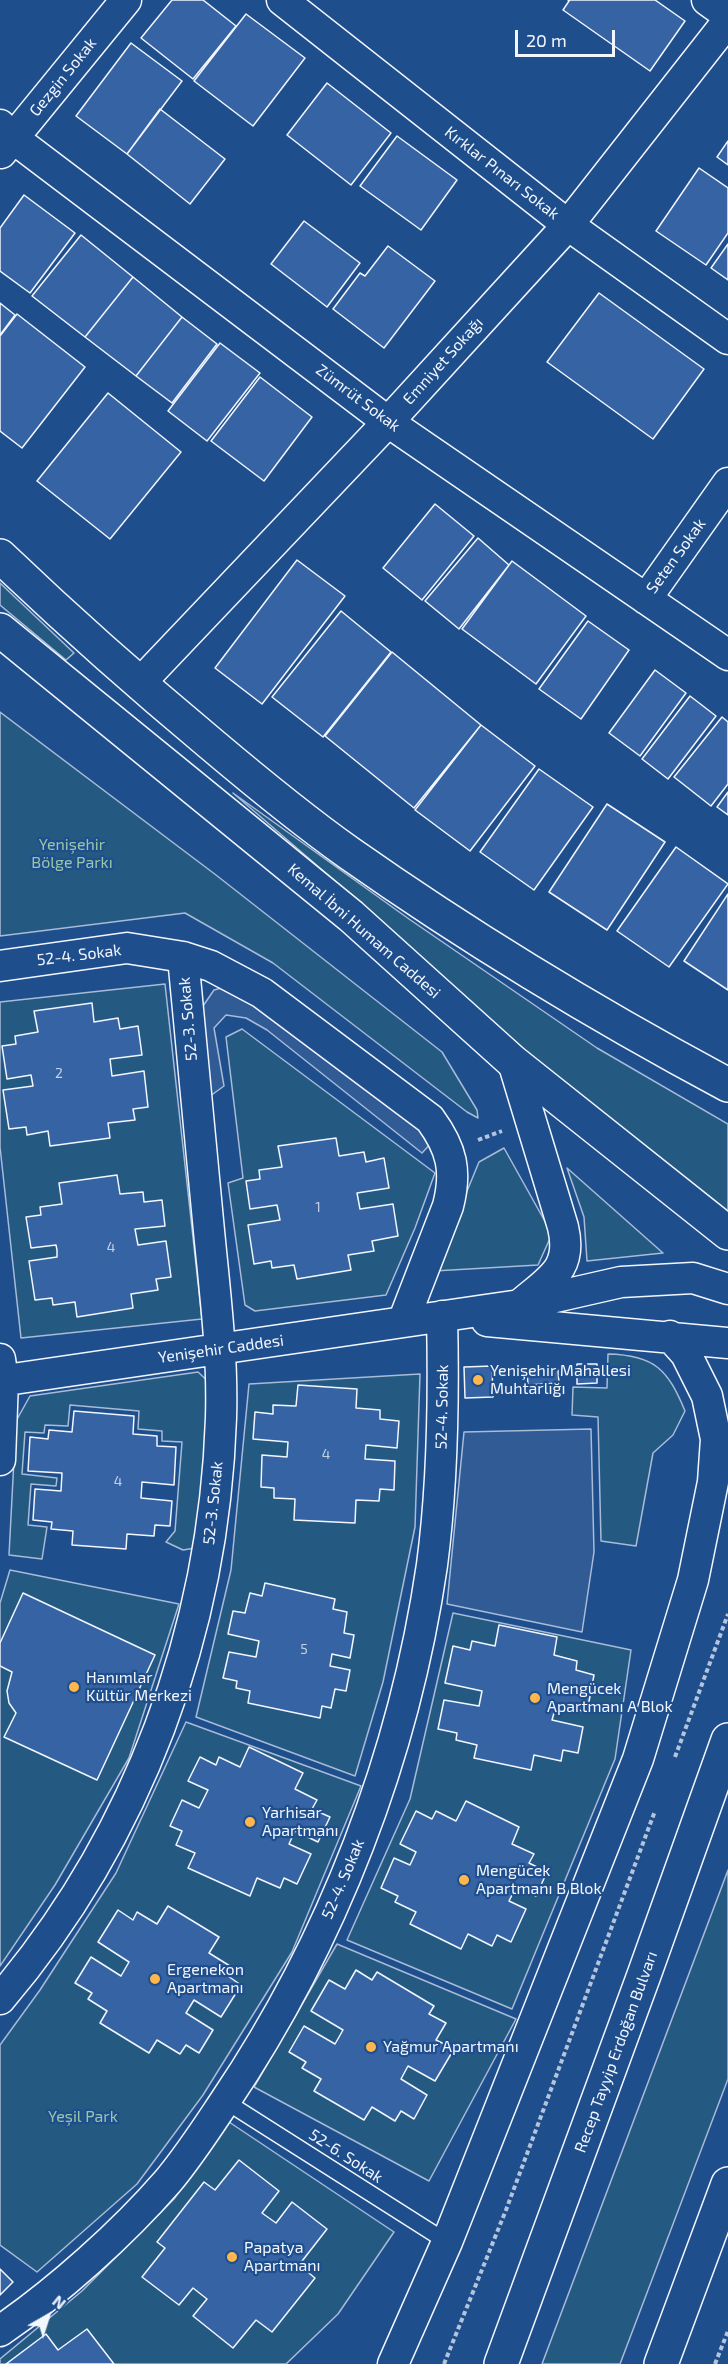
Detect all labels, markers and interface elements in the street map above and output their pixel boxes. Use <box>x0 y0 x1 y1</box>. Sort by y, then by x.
scale bar <box>518 18 618 56</box>
text: 20 m <box>526 29 567 51</box>
street label: Gezgin Sokak <box>25 34 101 120</box>
street label: Kırklar Pınarı Sokak <box>441 122 563 224</box>
street label: Emniyet Sokağı <box>399 313 487 409</box>
street label: Zümrüt Sokak <box>312 360 404 436</box>
street label: Seten Sokak <box>642 515 710 597</box>
park label: Yenişehir Bölge Parkı <box>31 835 113 873</box>
street label: Kemal İbni Humam Caddesi <box>284 859 444 1003</box>
street label: 52-4. Sokak <box>36 940 122 970</box>
street label: 52-3. Sokak <box>175 976 201 1062</box>
house number: 2 <box>55 1065 63 1081</box>
house number: 1 <box>315 1199 321 1215</box>
house number: 4 <box>107 1239 115 1255</box>
street label: Yenişehir Caddesi <box>157 1331 285 1367</box>
place label: Yenişehir Mahallesi Muhtarlığı <box>490 1361 631 1399</box>
street label: 52-4. Sokak <box>432 1364 452 1450</box>
marker: Yenişehir Mahallesi Muhtarlığı <box>471 1373 485 1387</box>
house number: 4 <box>322 1446 330 1462</box>
street label: 52-3. Sokak <box>199 1460 227 1546</box>
house number: 4 <box>114 1473 122 1489</box>
house number: 5 <box>300 1641 308 1657</box>
place label: Hanımlar Kültür Merkezi <box>86 1668 192 1706</box>
place label: Mengücek Apartmanı A Blok <box>547 1679 673 1717</box>
marker: Hanımlar Kültür Merkezi <box>67 1680 81 1694</box>
marker: Mengücek Apartmanı A Blok <box>528 1691 542 1705</box>
place label: Yarhisar Apartmanı <box>262 1803 339 1841</box>
marker: Yarhisar Apartmanı <box>243 1815 257 1829</box>
street label: 52-4. Sokak <box>318 1836 368 1922</box>
place label: Mengücek Apartmanı B Blok <box>476 1861 602 1899</box>
marker: Mengücek Apartmanı B Blok <box>457 1873 471 1887</box>
street label: Recep Tayyip Erdoğan Bulvarı <box>571 1949 661 2155</box>
place label: Ergenekon Apartmanı <box>167 1960 244 1998</box>
marker: Ergenekon Apartmanı <box>148 1972 162 1986</box>
place label: Yağmur Apartmanı <box>383 2037 519 2057</box>
marker: Yağmur Apartmanı <box>364 2040 378 2054</box>
park label: Yeşil Park <box>48 2107 118 2127</box>
street label: 52-6. Sokak <box>305 2125 387 2187</box>
place label: Papatya Apartmanı <box>244 2238 321 2276</box>
marker: Papatya Apartmanı <box>225 2250 239 2264</box>
north arrow <box>18 2286 78 2346</box>
text: N <box>49 2291 70 2313</box>

